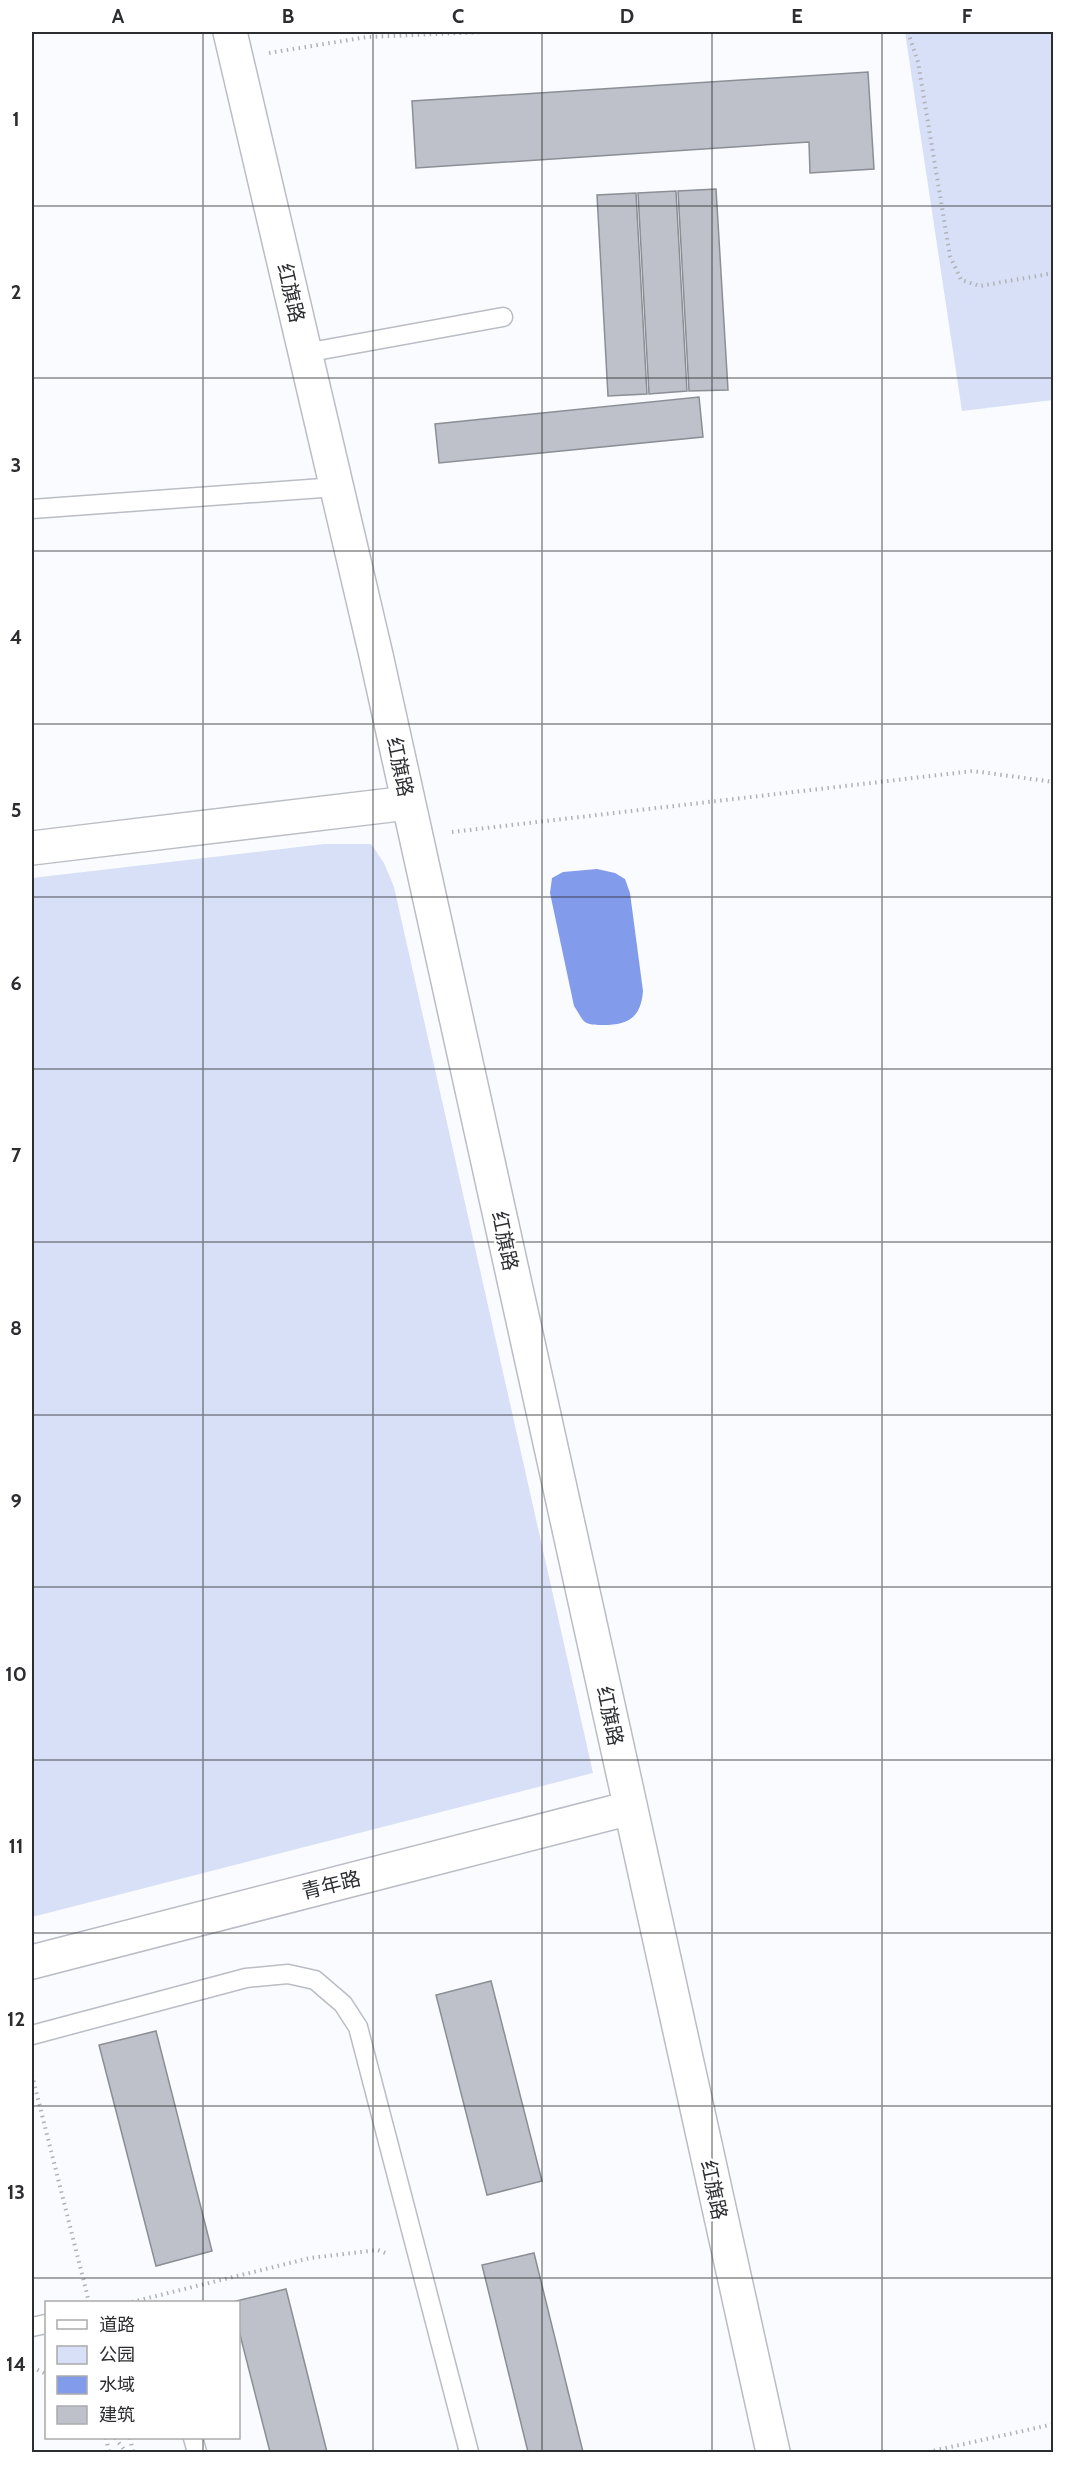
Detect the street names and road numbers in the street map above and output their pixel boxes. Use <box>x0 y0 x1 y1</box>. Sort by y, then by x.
street label: 红旗路 <box>273 261 309 325</box>
street label: 红旗路 <box>382 735 418 799</box>
street label: 红旗路 <box>487 1209 523 1273</box>
street label: 红旗路 <box>592 1684 628 1748</box>
street label: 青年路 <box>299 1866 363 1904</box>
street label: 红旗路 <box>696 2158 732 2222</box>

